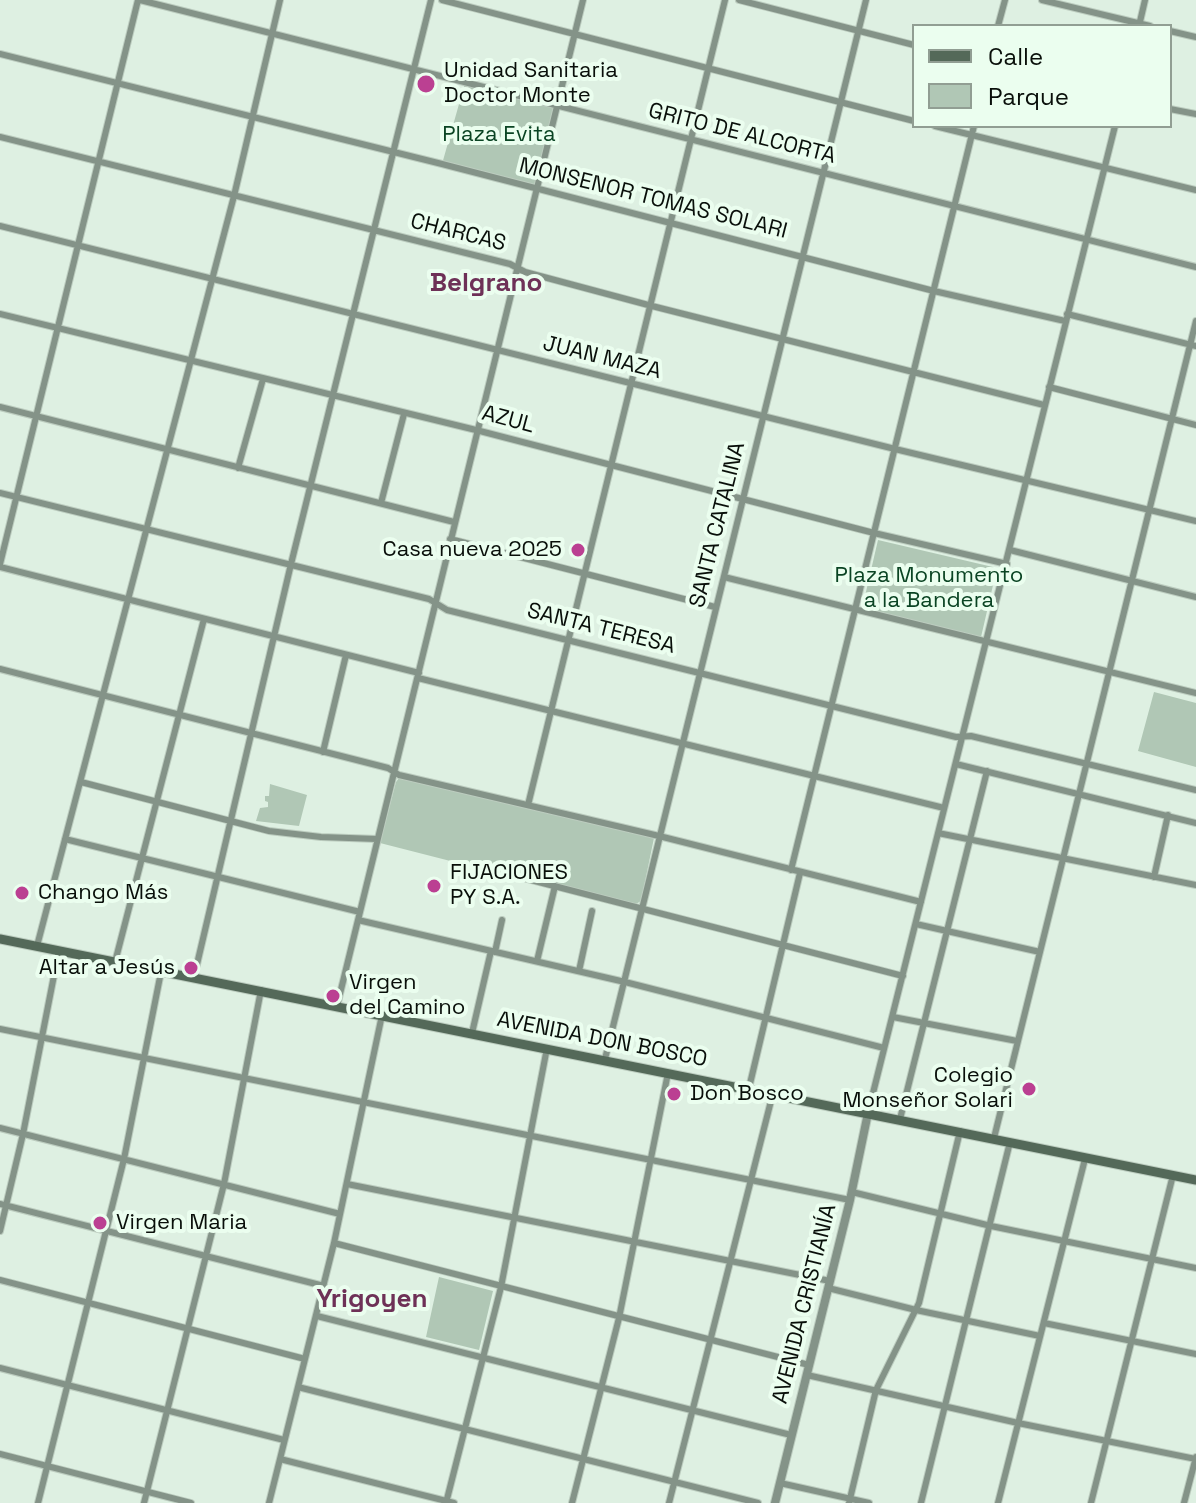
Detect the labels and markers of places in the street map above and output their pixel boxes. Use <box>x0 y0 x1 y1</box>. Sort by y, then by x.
place label: Unidad Sanitaria Doctor Monte <box>444 58 618 110</box>
marker: Unidad Sanitaria Doctor Monte <box>415 73 437 95</box>
place label: Casa nueva 2025 <box>383 537 562 563</box>
marker: Casa nueva 2025 <box>569 541 587 559</box>
place label: FIJACIONES PY S.A. <box>450 860 568 912</box>
marker: FIJACIONES PY S.A. <box>425 877 443 895</box>
place label: Chango Más <box>38 880 168 906</box>
marker: Chango Más <box>13 884 31 902</box>
place label: Altar a Jesús <box>39 955 175 981</box>
marker: Altar a Jesús <box>182 959 200 977</box>
place label: Virgen del Camino <box>349 970 465 1022</box>
marker: Virgen del Camino <box>324 987 342 1005</box>
place label: Colegio Monseñor Solari <box>842 1063 1013 1114</box>
marker: Colegio Monseñor Solari <box>1020 1080 1038 1098</box>
place label: Don Bosco <box>690 1081 804 1107</box>
marker: Don Bosco <box>665 1085 683 1103</box>
place label: Virgen Maria <box>116 1210 247 1236</box>
marker: Virgen Maria <box>91 1214 109 1232</box>

